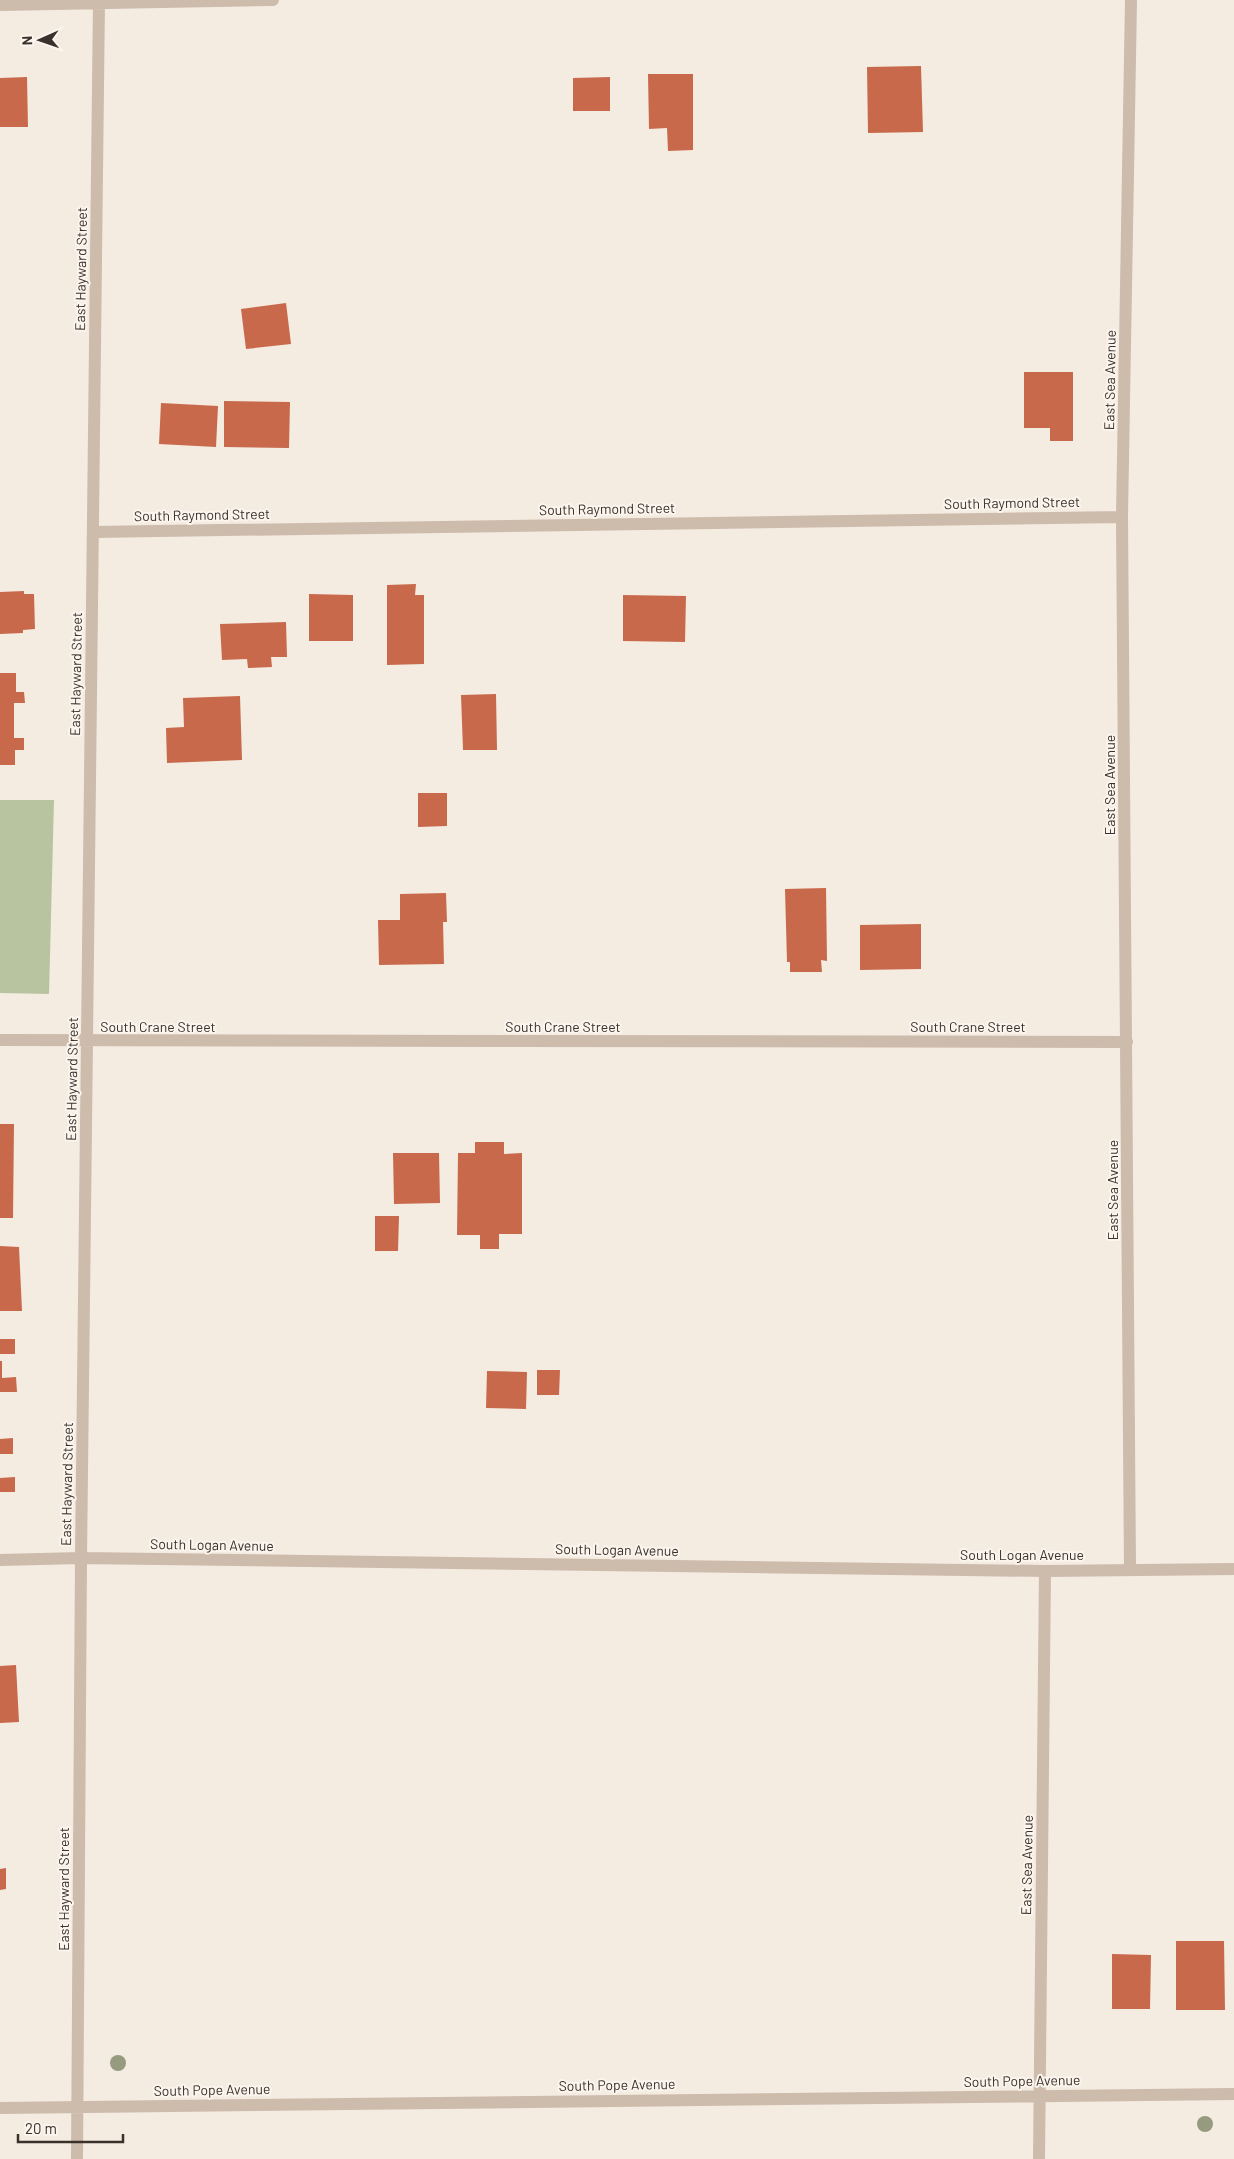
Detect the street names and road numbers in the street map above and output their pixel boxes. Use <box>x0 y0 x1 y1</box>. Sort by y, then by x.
street label: East Hayward Street <box>71 207 90 331</box>
street label: East Sea Avenue <box>1100 330 1119 430</box>
street label: South Raymond Street <box>944 493 1080 512</box>
street label: South Raymond Street <box>539 499 675 518</box>
street label: South Raymond Street <box>134 505 270 524</box>
street label: East Hayward Street <box>66 612 85 736</box>
street label: East Sea Avenue <box>1101 735 1118 835</box>
street label: East Hayward Street <box>62 1017 81 1141</box>
street label: South Crane Street <box>100 1018 216 1035</box>
street label: South Crane Street <box>505 1018 621 1035</box>
street label: South Crane Street <box>910 1018 1026 1035</box>
street label: East Sea Avenue <box>1104 1140 1121 1240</box>
street label: East Hayward Street <box>57 1422 76 1546</box>
street label: South Logan Avenue <box>150 1535 274 1554</box>
street label: South Logan Avenue <box>555 1540 679 1559</box>
street label: South Logan Avenue <box>960 1546 1084 1563</box>
street label: East Sea Avenue <box>1017 1815 1036 1915</box>
street label: East Hayward Street <box>55 1827 72 1951</box>
street label: South Pope Avenue <box>963 2071 1081 2090</box>
street label: South Pope Avenue <box>558 2075 676 2094</box>
street label: South Pope Avenue <box>153 2080 271 2099</box>

